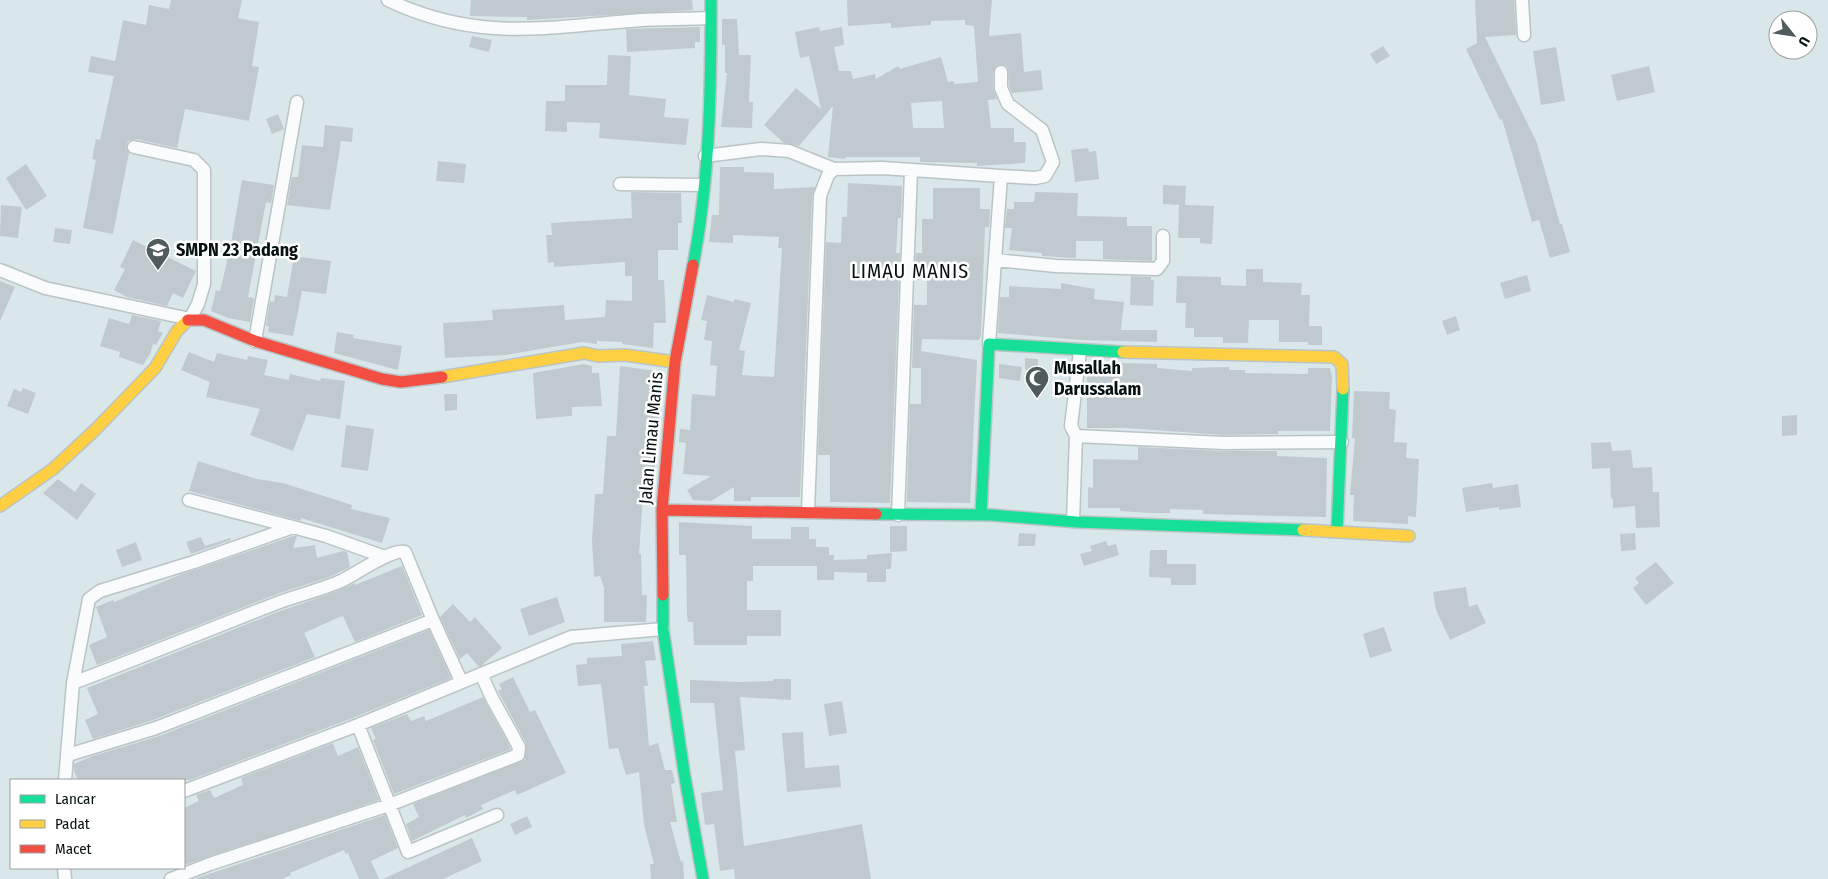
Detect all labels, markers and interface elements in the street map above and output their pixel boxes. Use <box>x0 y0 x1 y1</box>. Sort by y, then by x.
north arrow <box>1768 10 1818 60</box>
text: U <box>1794 33 1813 49</box>
school or university icon: SMPN 23 Padang <box>145 237 171 271</box>
place label: SMPN 23 Padang <box>176 239 298 261</box>
district label: LIMAU MANIS <box>851 259 969 283</box>
place label: Musallah Darussalam <box>1054 357 1141 400</box>
mosque icon: Musallah Darussalam <box>1024 365 1050 399</box>
street label: Jalan Limau Manis <box>634 371 668 505</box>
legend <box>10 779 185 869</box>
text: Lancar <box>55 790 96 808</box>
text: Padat <box>55 815 90 833</box>
text: Macet <box>55 840 92 858</box>

